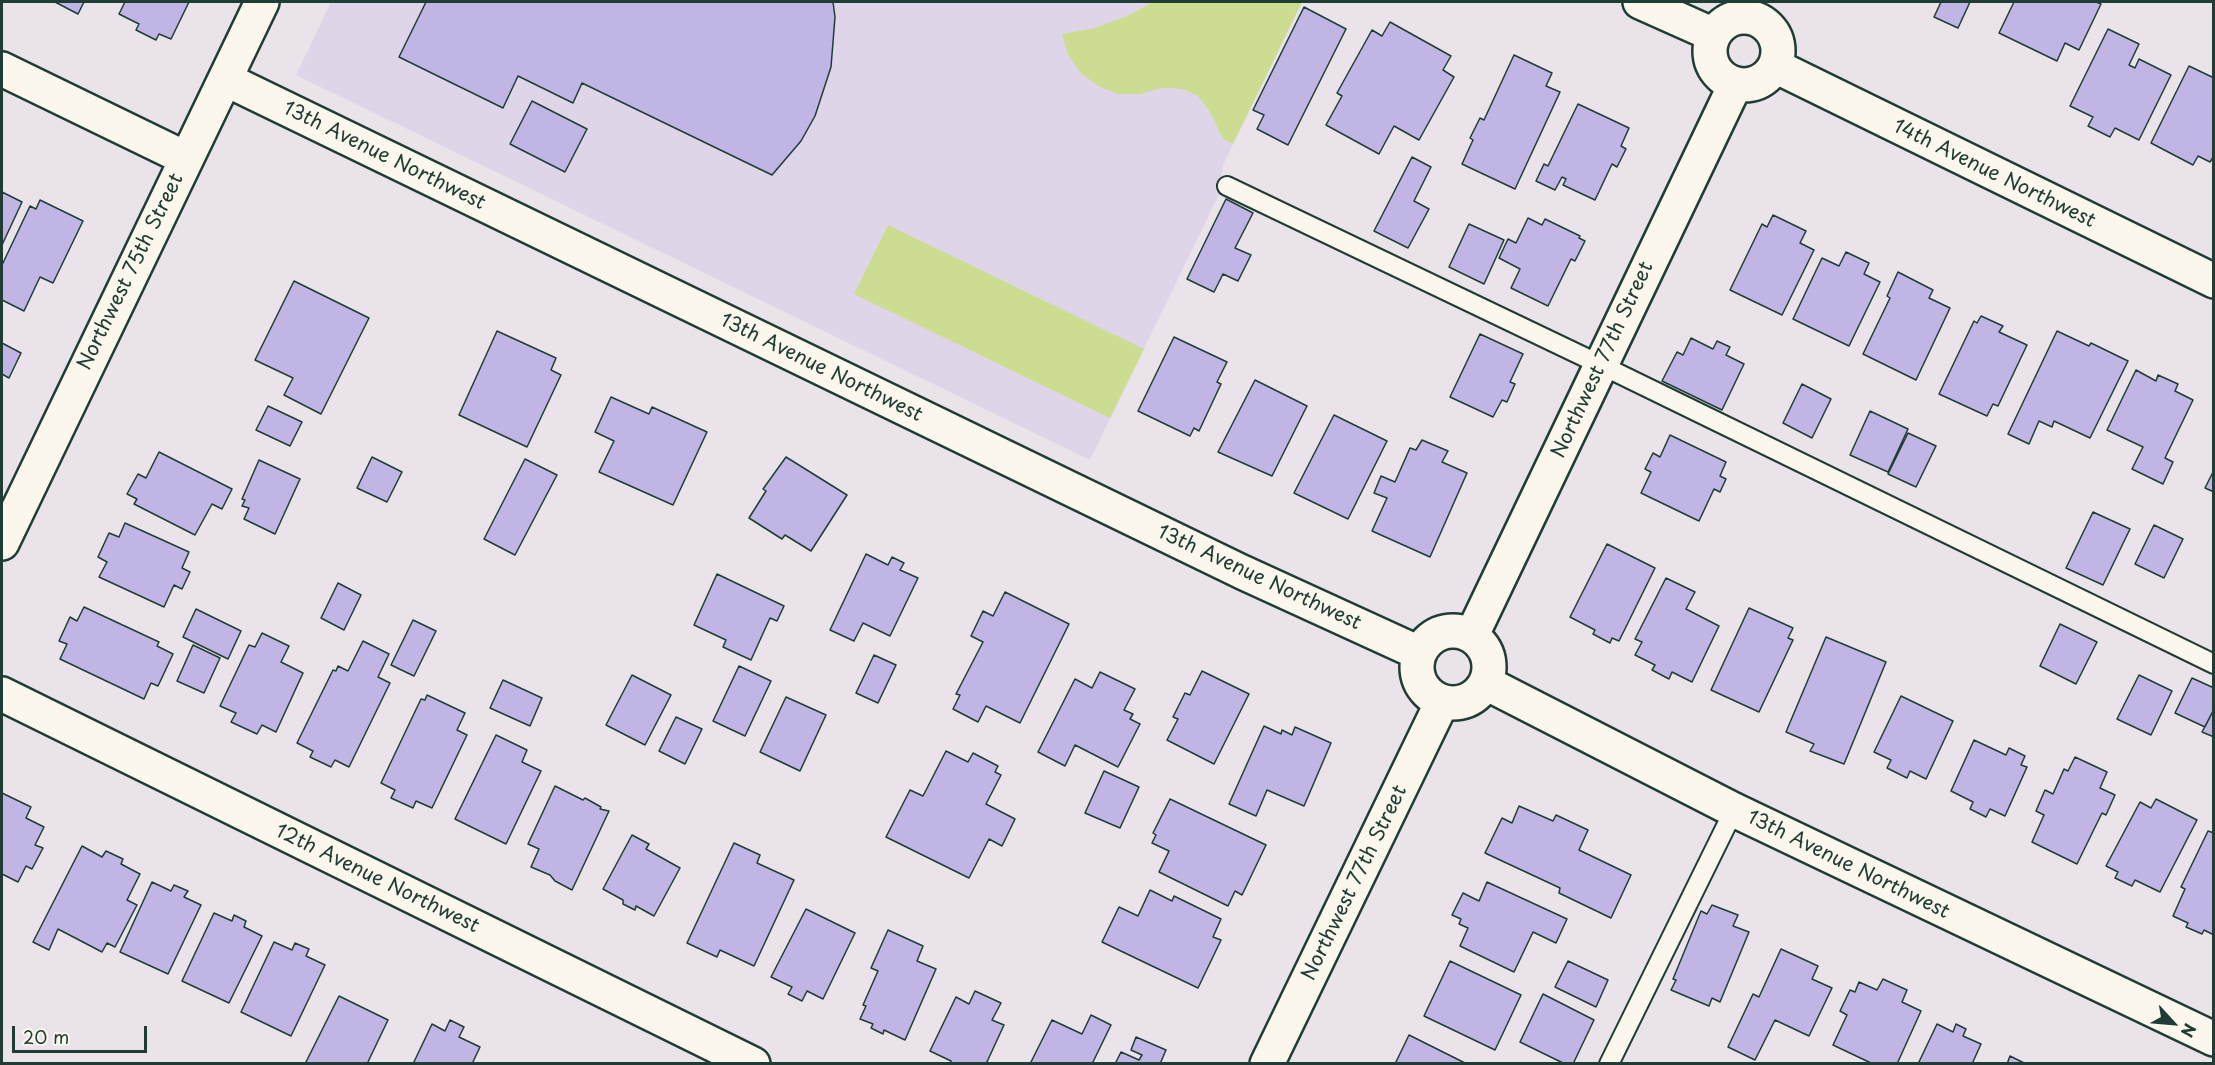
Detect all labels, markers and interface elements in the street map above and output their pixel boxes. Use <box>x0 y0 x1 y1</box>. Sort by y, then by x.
street label: 13th Avenue Northwest <box>279 97 489 215</box>
street label: 14th Avenue Northwest <box>1889 115 2099 233</box>
street label: Northwest 75th Street <box>73 170 189 374</box>
street label: Northwest 77th Street <box>1547 258 1659 462</box>
street label: 13th Avenue Northwest <box>716 309 926 427</box>
street label: 13th Avenue Northwest <box>1153 520 1365 636</box>
street label: Northwest 77th Street <box>1297 782 1413 984</box>
street label: 13th Avenue Northwest <box>1743 806 1953 924</box>
street label: 12th Avenue Northwest <box>271 819 483 939</box>
north arrow <box>2143 993 2203 1053</box>
scale bar <box>15 1014 150 1052</box>
text: N <box>2176 1020 2203 1042</box>
text: 20 m <box>23 1023 69 1050</box>

